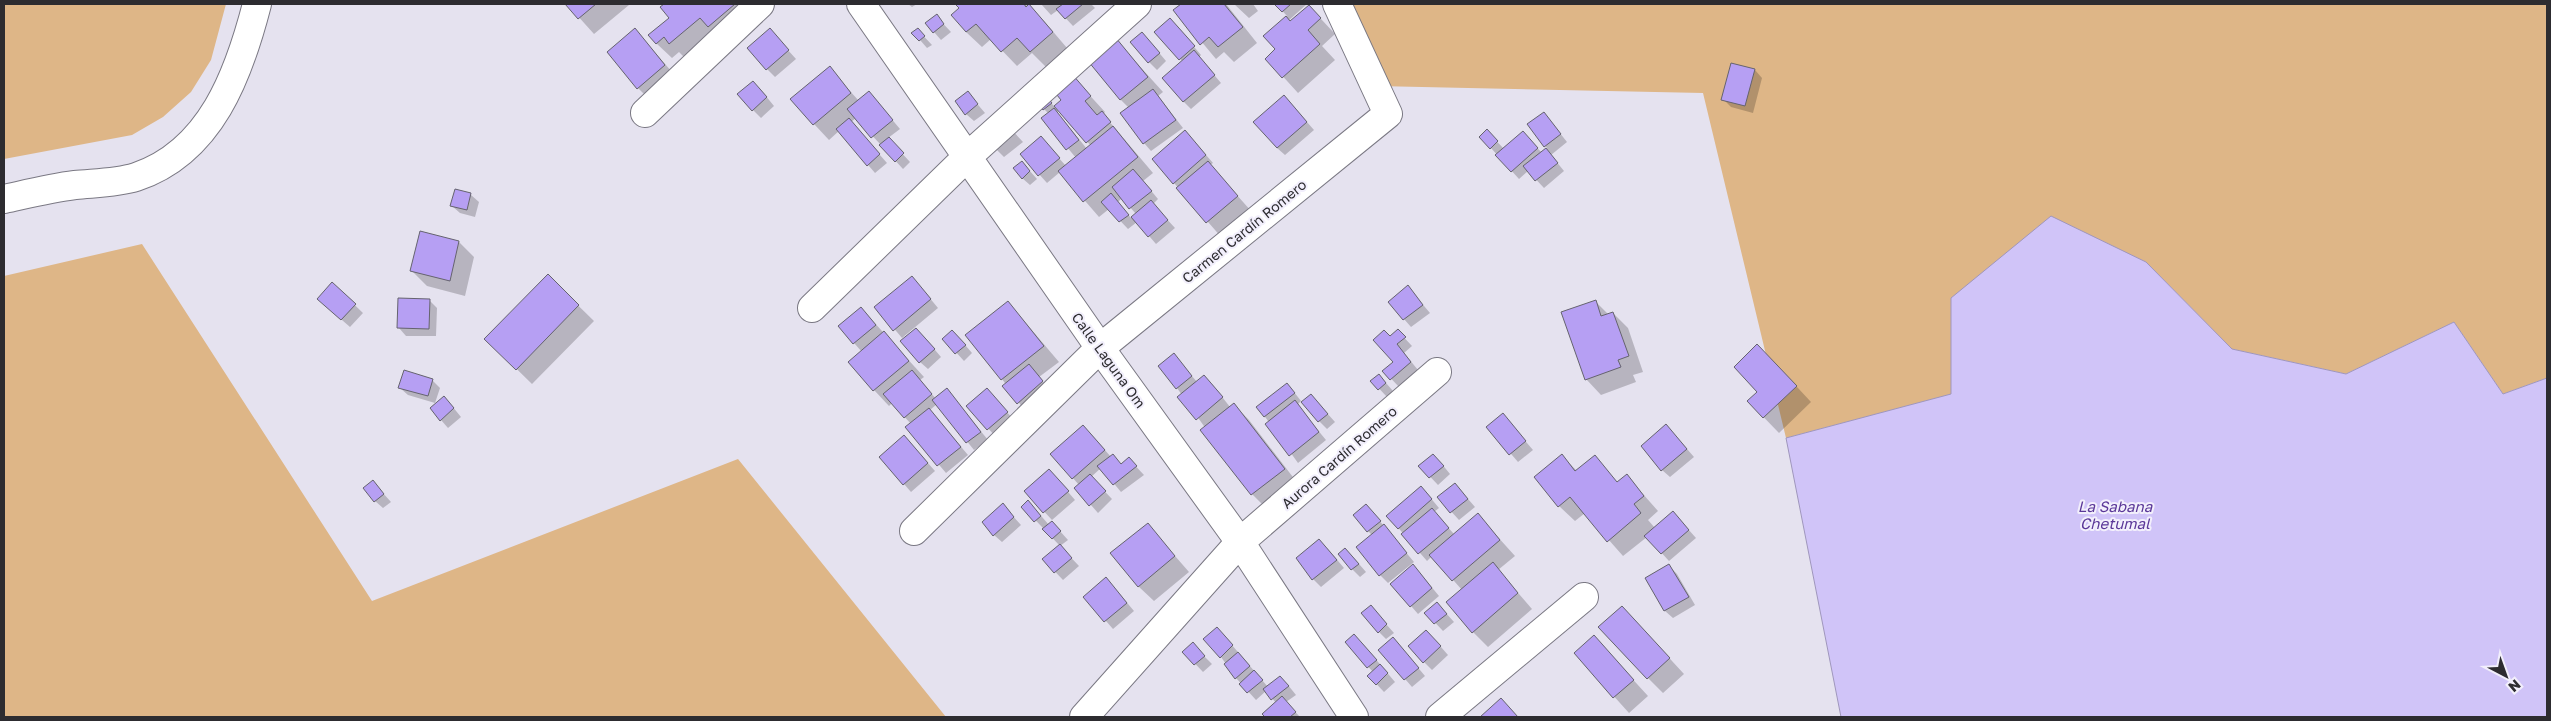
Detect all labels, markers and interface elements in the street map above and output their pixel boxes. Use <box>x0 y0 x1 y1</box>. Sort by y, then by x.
street label: Carmen Cardín Romero <box>1179 176 1309 286</box>
street label: Calle Laguna Om <box>1069 309 1149 411</box>
street label: Aurora Cardín Romero <box>1278 402 1400 512</box>
water label: La Sabana Chetumal <box>2078 497 2153 532</box>
north arrow <box>2481 651 2531 701</box>
text: N <box>2505 676 2524 696</box>

